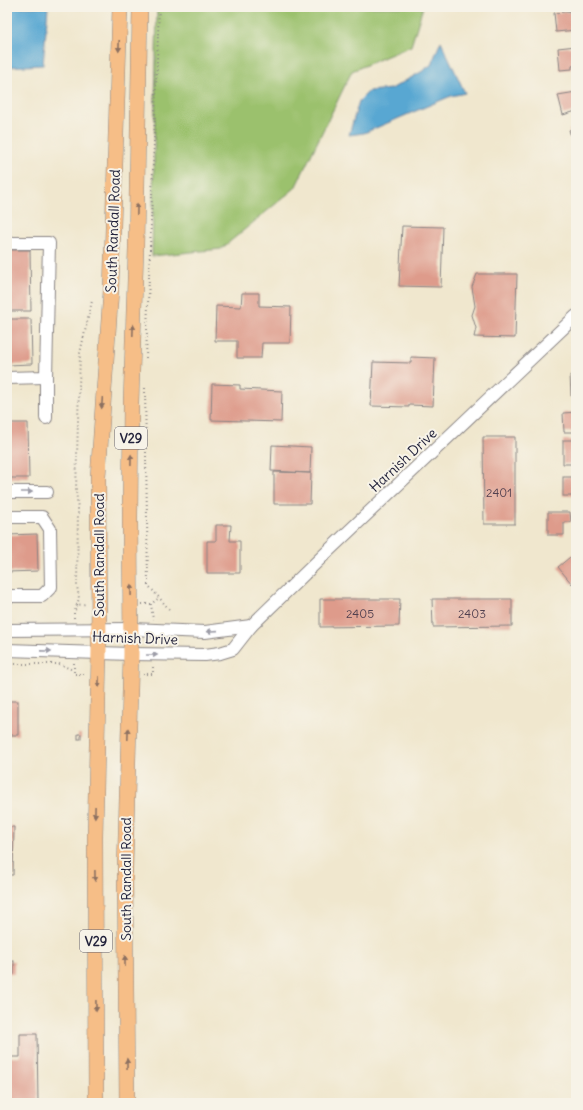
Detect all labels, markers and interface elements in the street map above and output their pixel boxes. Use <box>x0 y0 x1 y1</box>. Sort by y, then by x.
one-way arrow <box>116 40 122 53</box>
street label: South Randall Road <box>102 169 124 293</box>
one-way arrow <box>133 203 140 215</box>
one-way arrow <box>130 324 137 336</box>
one-way arrow <box>99 397 106 409</box>
street label: Harnish Drive <box>365 424 441 496</box>
road number: V29 <box>115 427 147 449</box>
one-way arrow <box>128 453 134 466</box>
house number: 2401 <box>486 485 512 500</box>
one-way arrow <box>21 489 34 495</box>
street label: South Randall Road <box>90 493 108 617</box>
one-way arrow <box>128 583 134 596</box>
house number: 2405 <box>346 606 374 621</box>
house number: 2403 <box>458 606 486 621</box>
street label: Harnish Drive <box>92 628 178 648</box>
one-way arrow <box>206 628 218 635</box>
one-way arrow <box>40 648 53 654</box>
one-way arrow <box>146 652 159 658</box>
one-way arrow <box>95 676 102 688</box>
one-way arrow <box>125 728 132 740</box>
one-way arrow <box>92 806 98 819</box>
street label: South Randall Road <box>117 817 135 941</box>
one-way arrow <box>92 870 98 883</box>
road number: V29 <box>80 930 112 952</box>
one-way arrow <box>122 955 129 967</box>
one-way arrow <box>93 1000 99 1013</box>
one-way arrow <box>124 1057 130 1070</box>

